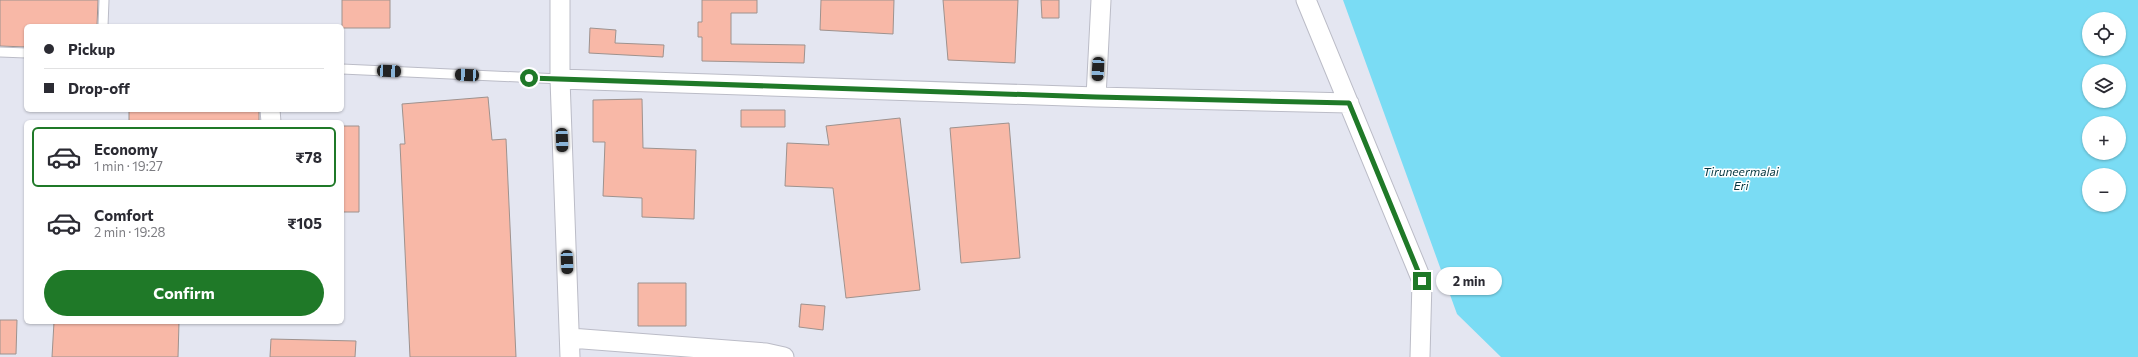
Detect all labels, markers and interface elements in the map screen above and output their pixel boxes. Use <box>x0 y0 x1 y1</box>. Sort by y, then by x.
map controls <box>2082 12 2126 212</box>
button: locate <box>2082 12 2126 56</box>
text: Pickup <box>68 40 115 58</box>
car <box>1091 57 1105 81</box>
car <box>377 64 401 78</box>
button: layers <box>2082 64 2126 108</box>
car <box>455 68 479 82</box>
route start <box>520 69 538 87</box>
text: Drop-off <box>68 79 130 97</box>
button: + <box>2082 116 2126 160</box>
car <box>556 128 568 152</box>
icon: car <box>46 139 82 175</box>
text: Economy <box>94 140 158 158</box>
text: ₹78 <box>295 148 322 166</box>
text: 1 min · 19:27 <box>94 158 163 174</box>
water label: Tiruneermalai Eri <box>1703 164 1780 192</box>
button: − <box>2082 168 2126 212</box>
icon: car <box>46 205 82 241</box>
text: Comfort <box>94 206 154 224</box>
text: ₹105 <box>287 214 322 232</box>
text: 2 min · 19:28 <box>94 224 165 240</box>
car <box>561 250 573 274</box>
callout: 2 min <box>1436 267 1502 295</box>
button: Confirm <box>44 270 324 316</box>
route end <box>1413 272 1431 290</box>
text: 2 min <box>1453 273 1485 289</box>

